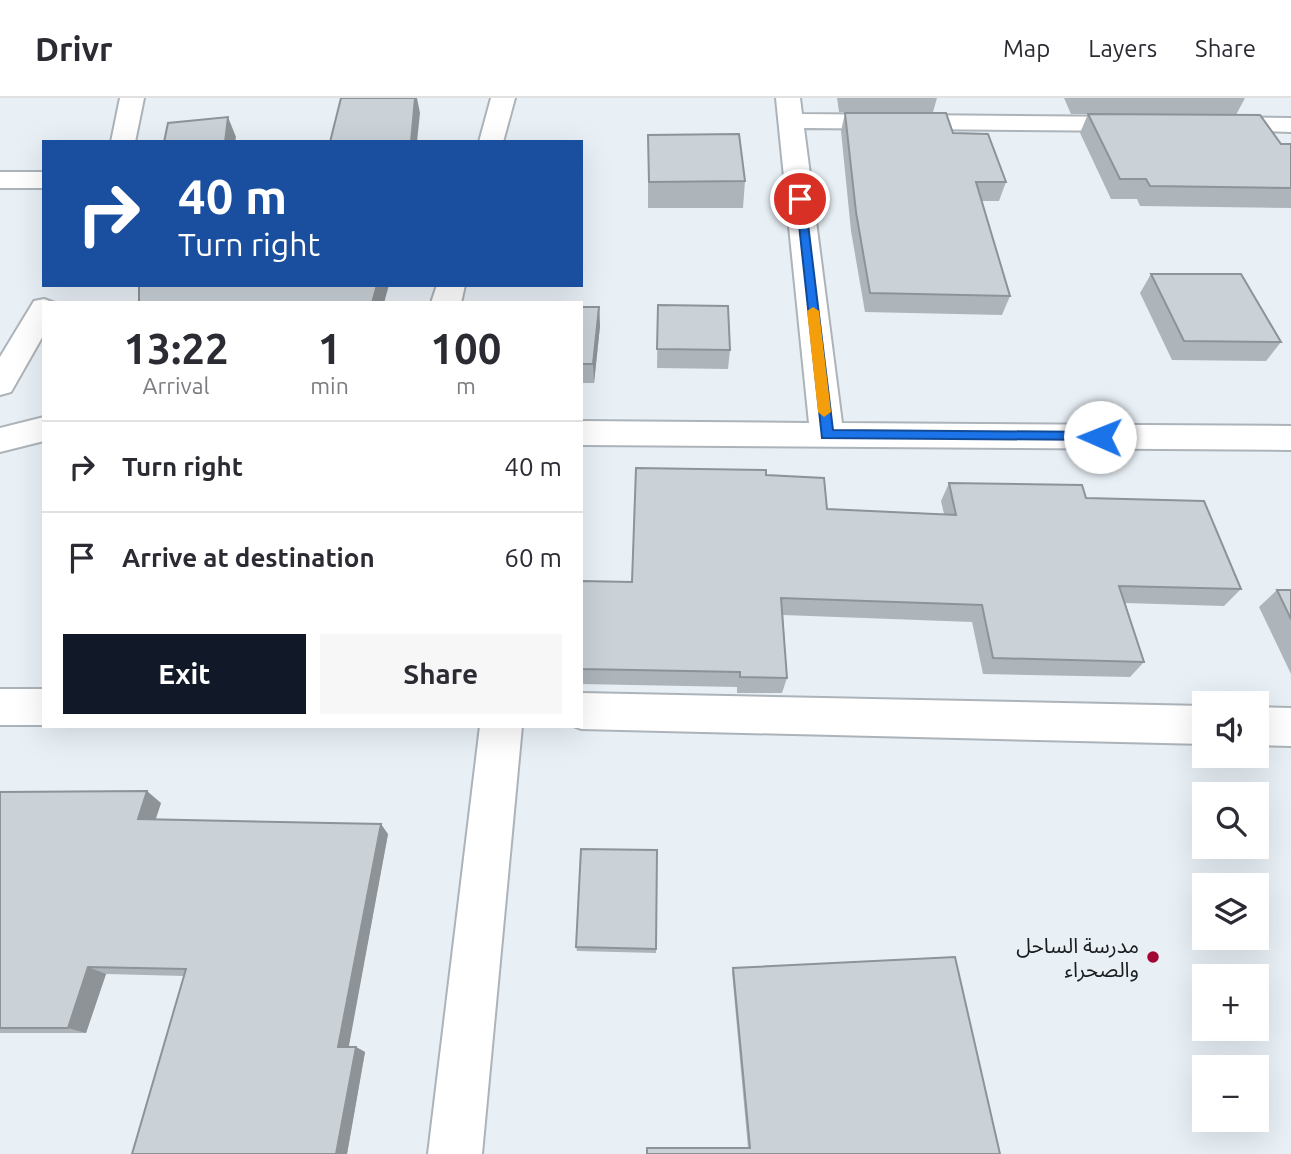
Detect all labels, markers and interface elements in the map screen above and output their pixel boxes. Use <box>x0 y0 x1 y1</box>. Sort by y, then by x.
text: Drivr <box>35 30 113 67</box>
text: Map <box>1003 35 1050 62</box>
text: Layers <box>1088 35 1157 62</box>
text: Share <box>1195 35 1256 62</box>
icon: right <box>63 168 154 259</box>
text: 40 m <box>178 168 287 223</box>
pin <box>770 169 830 229</box>
icon: arrive <box>781 180 819 218</box>
text: Turn right <box>178 226 320 262</box>
text: 13:22 <box>124 325 229 372</box>
text: 1 <box>318 325 341 372</box>
text: 100 <box>430 325 501 372</box>
text: Arrival <box>143 373 210 398</box>
text: min <box>310 373 349 398</box>
text: m <box>456 373 476 398</box>
position arrow <box>1063 400 1137 474</box>
icon: right <box>63 448 101 486</box>
text: Turn right <box>122 452 243 481</box>
text: 40 m <box>504 452 562 481</box>
icon: arrive <box>63 539 101 577</box>
text: Arrive at destination <box>122 543 375 572</box>
text: 60 m <box>504 543 562 572</box>
button: Exit <box>63 634 306 714</box>
button: Share <box>320 634 562 714</box>
map controls <box>1192 691 1269 1132</box>
button: sound <box>1192 691 1269 768</box>
button: search <box>1192 782 1269 859</box>
button: layers <box>1192 873 1269 950</box>
place label: مدرسة الساحل والصحراء <box>1016 933 1139 982</box>
marker: مدرسة الساحل والصحراء <box>1145 949 1161 965</box>
button: + <box>1192 964 1269 1041</box>
button: − <box>1192 1055 1269 1132</box>

